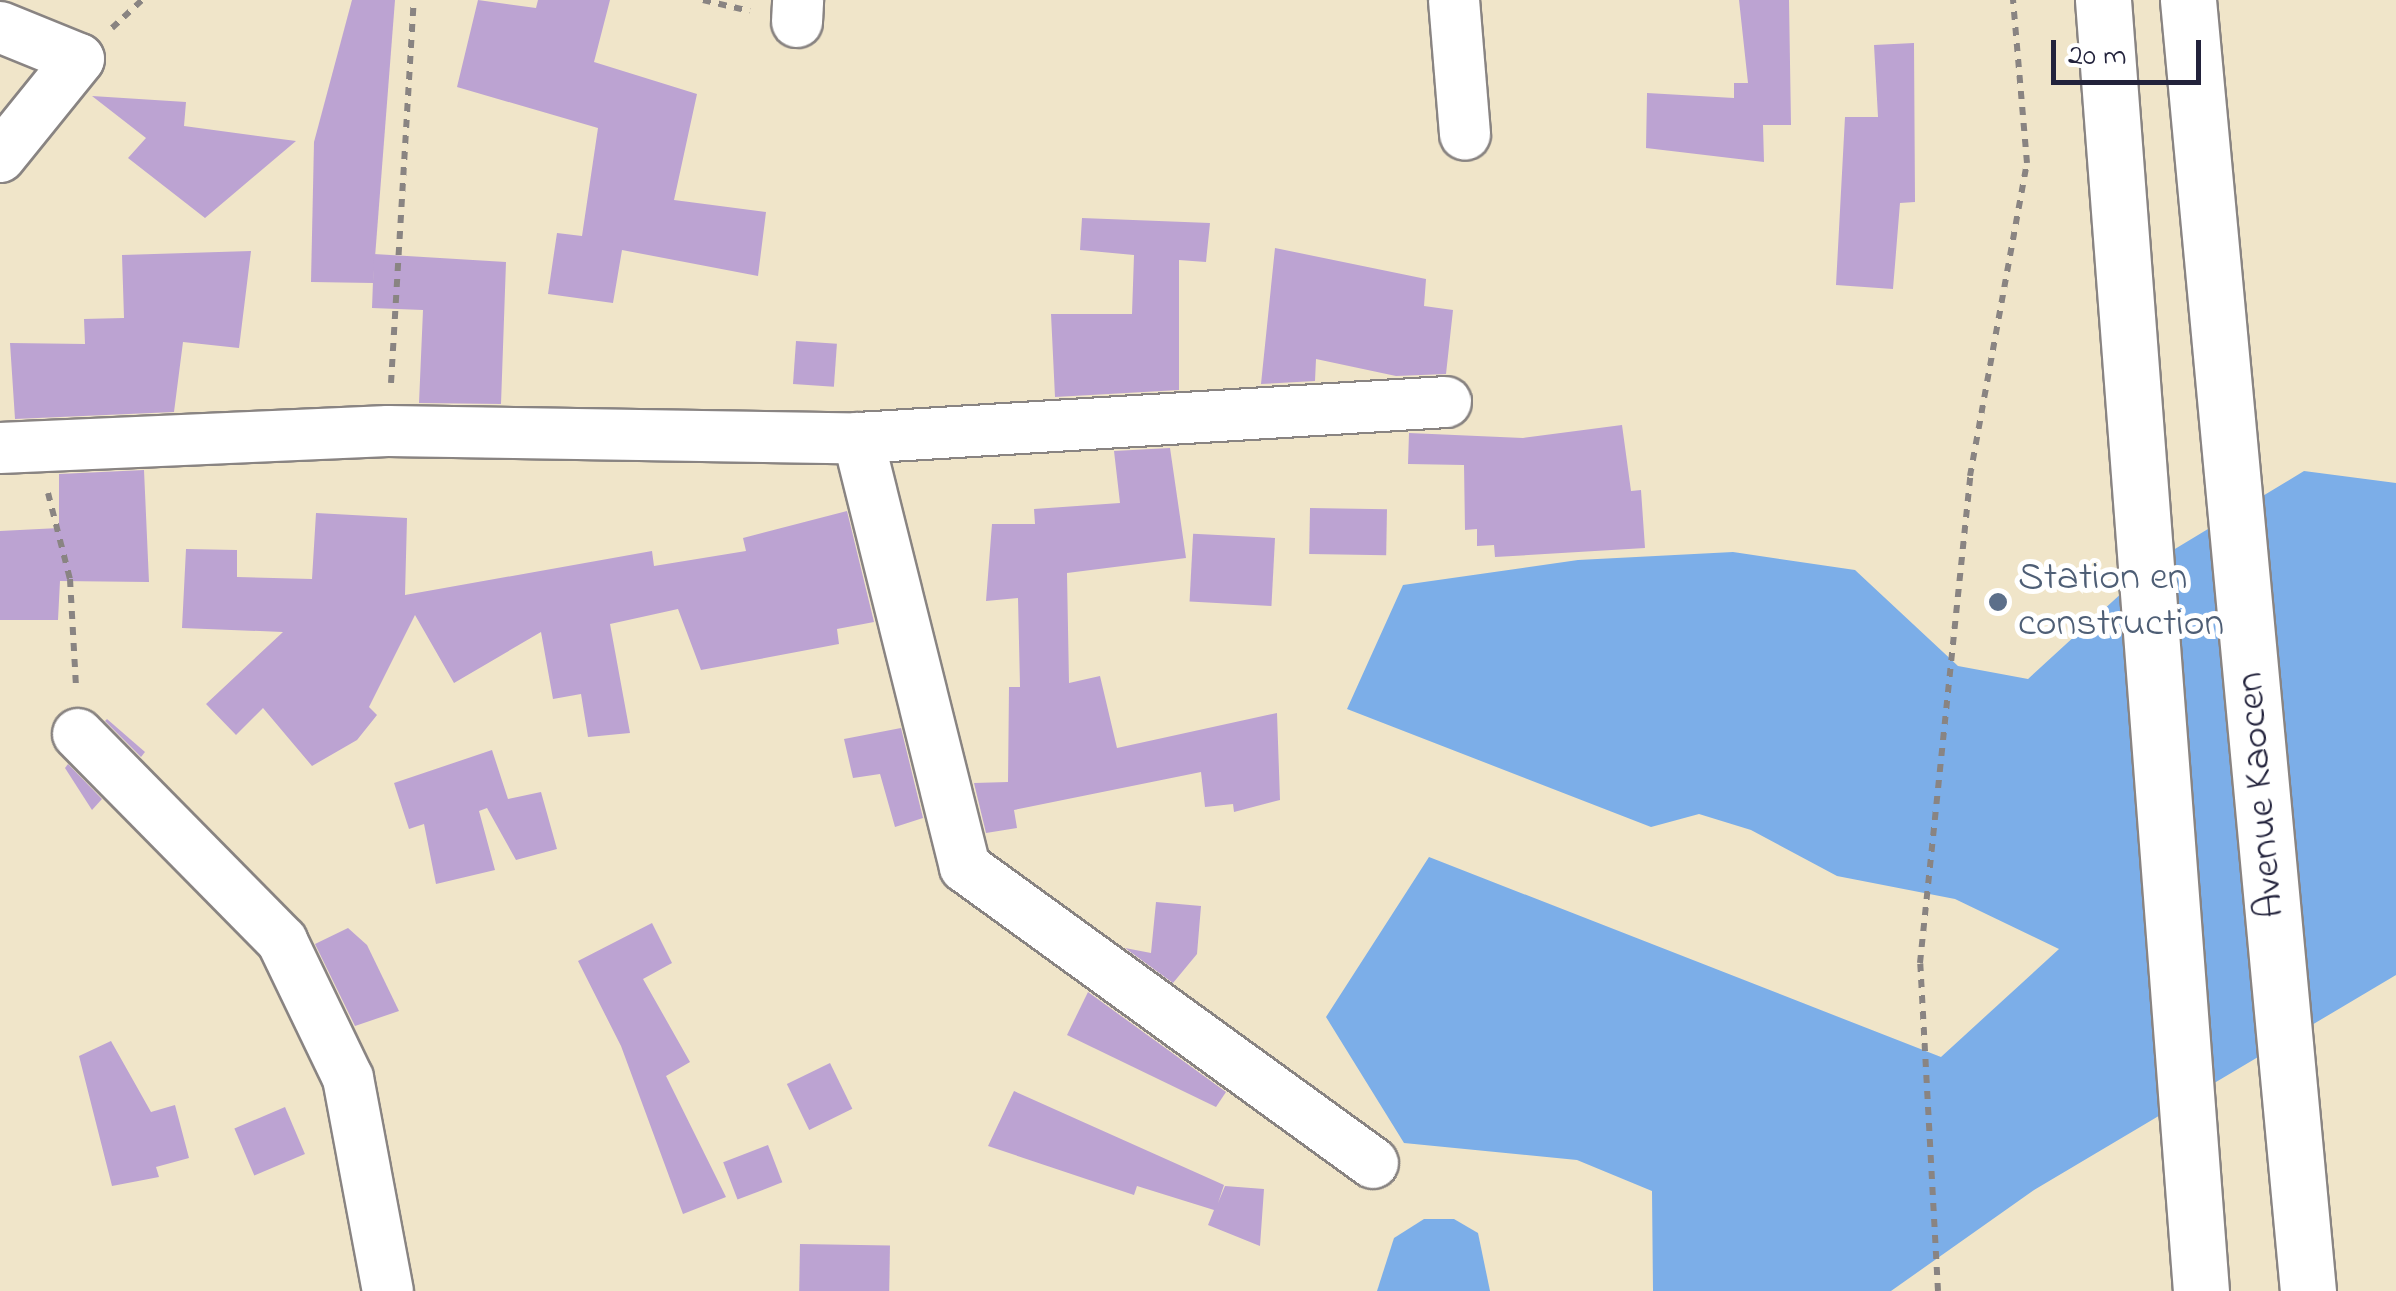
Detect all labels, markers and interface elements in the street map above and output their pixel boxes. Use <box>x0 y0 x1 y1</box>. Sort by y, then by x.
scale bar <box>2056 20 2206 82</box>
text: 20 m <box>2068 35 2127 79</box>
place label: Station en construction <box>2018 555 2224 649</box>
marker: Station en construction <box>1987 591 2009 613</box>
street label: Avenue Kaocen <box>2227 670 2297 920</box>

